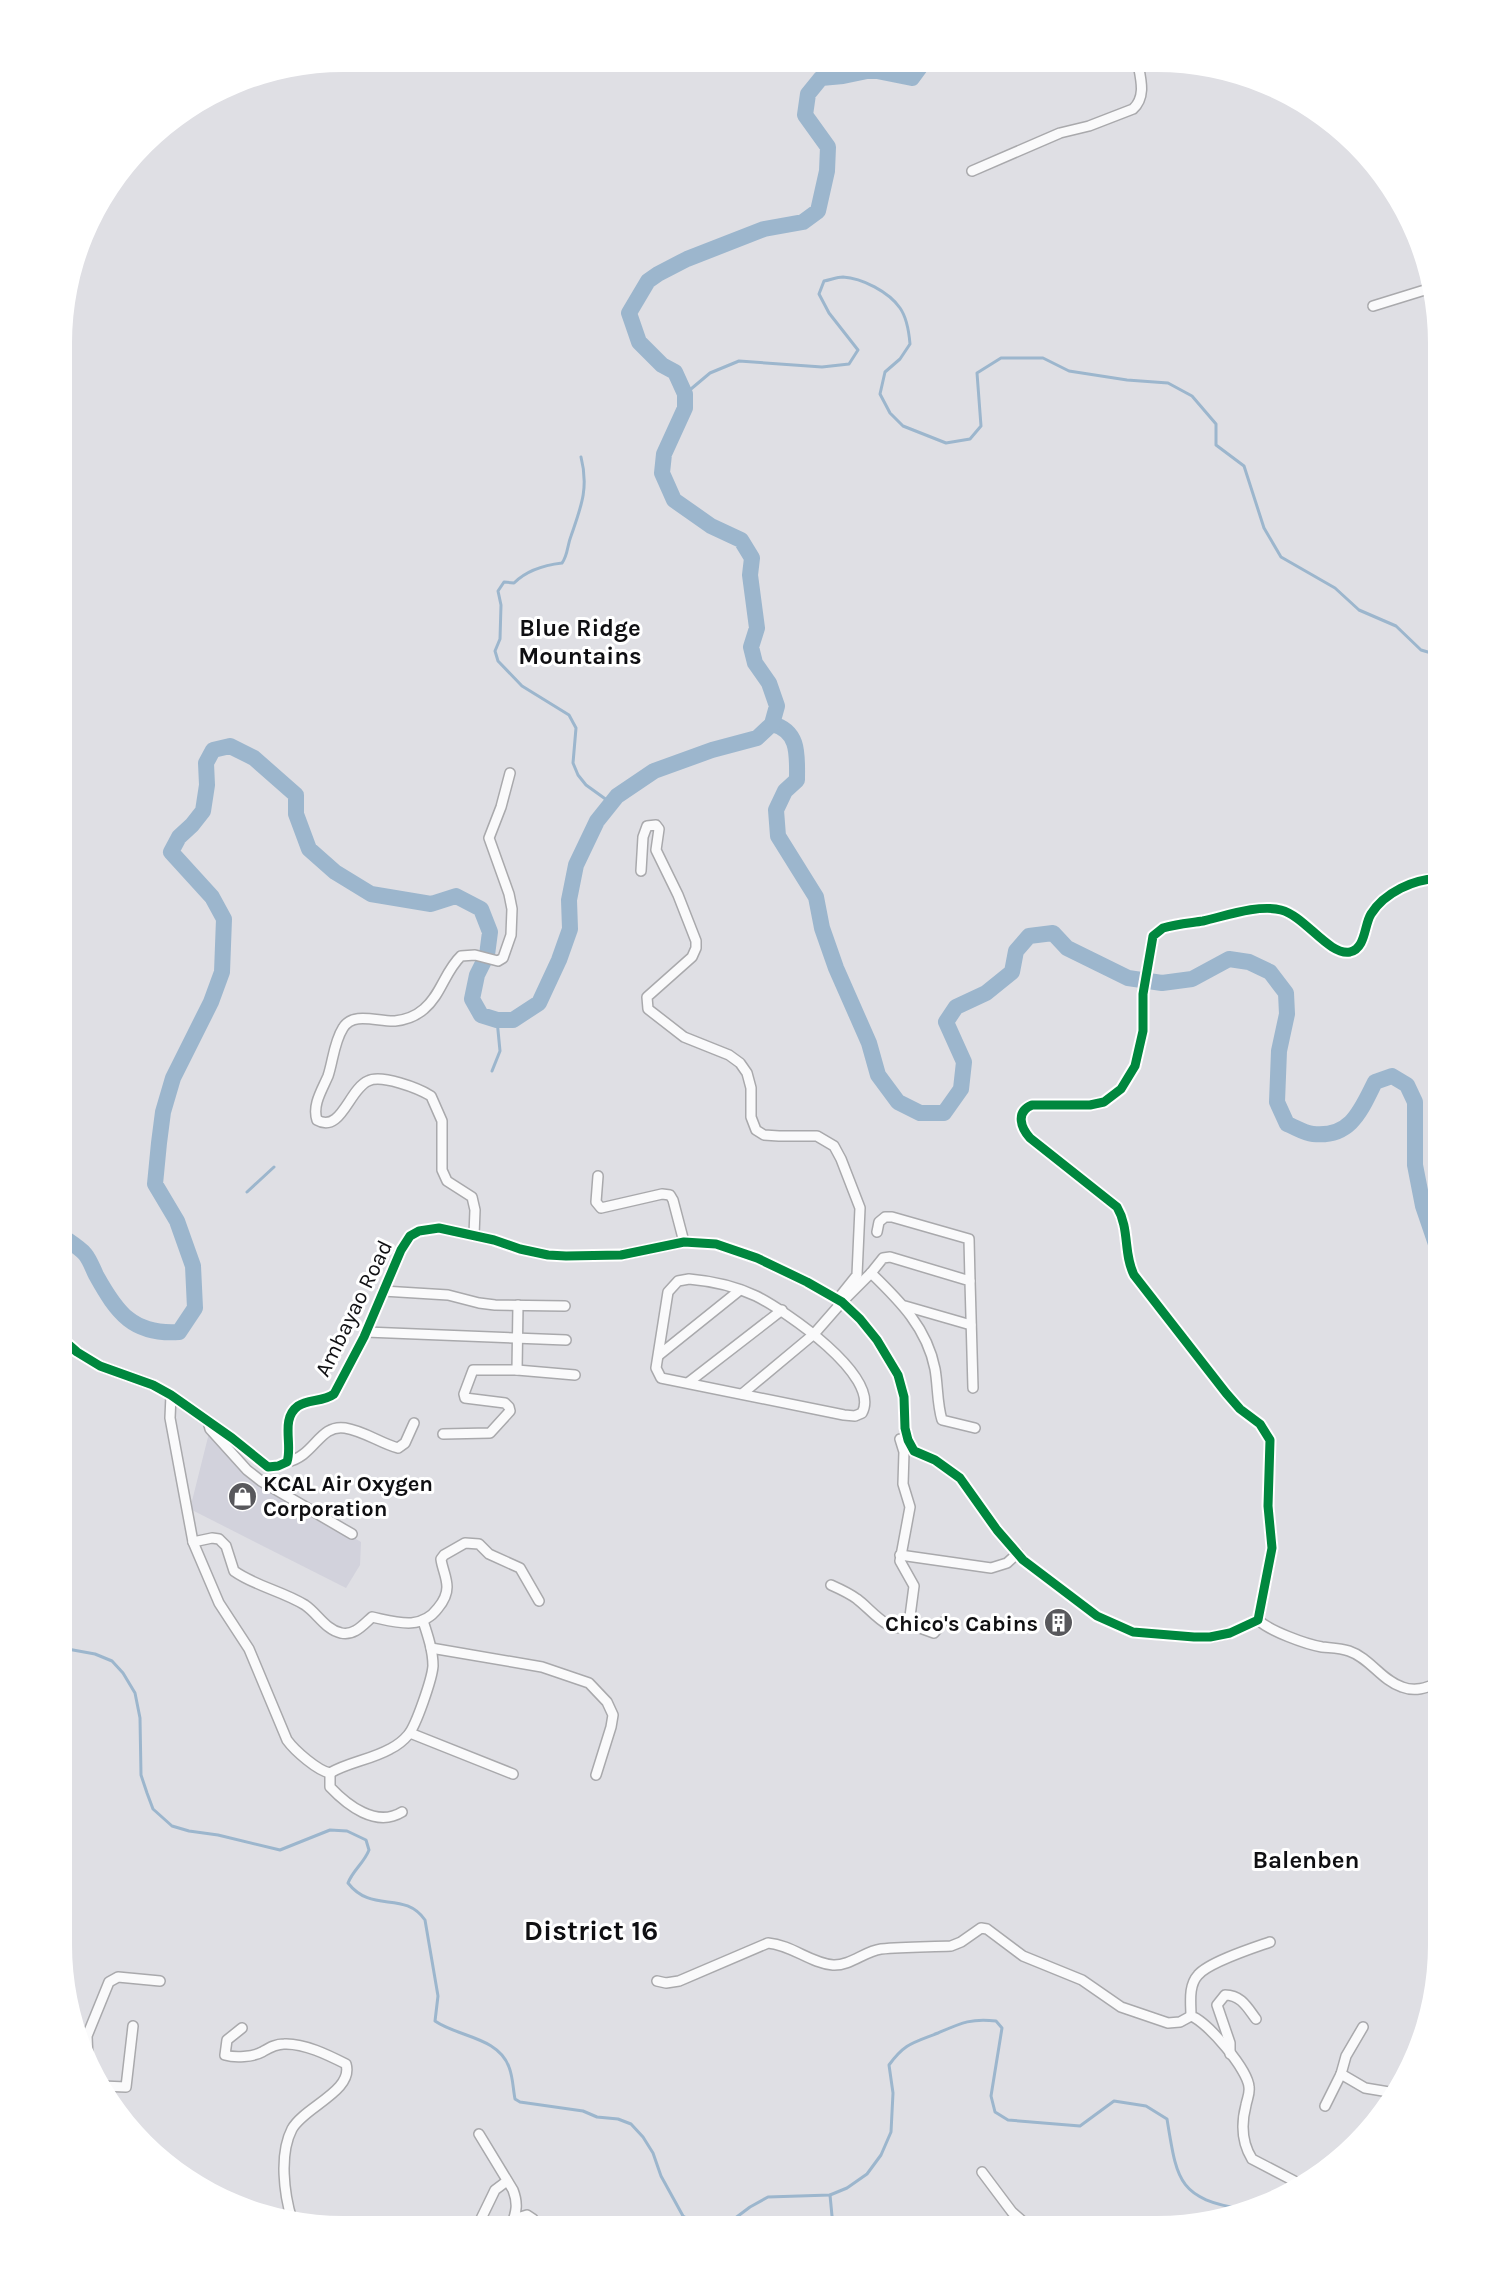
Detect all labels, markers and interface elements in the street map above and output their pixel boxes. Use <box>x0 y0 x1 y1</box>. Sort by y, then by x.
district label: Blue Ridge Mountains <box>518 614 642 670</box>
street label: Ambayao Road <box>310 1236 398 1381</box>
place label: KCAL Air Oxygen Corporation <box>263 1471 433 1522</box>
shop icon: KCAL Air Oxygen Corporation <box>226 1480 258 1512</box>
building icon: Chico's Cabins <box>1043 1607 1075 1639</box>
place label: Chico's Cabins <box>885 1611 1038 1637</box>
district label: Balenben <box>1253 1846 1359 1874</box>
district label: District 16 <box>524 1914 658 1947</box>

